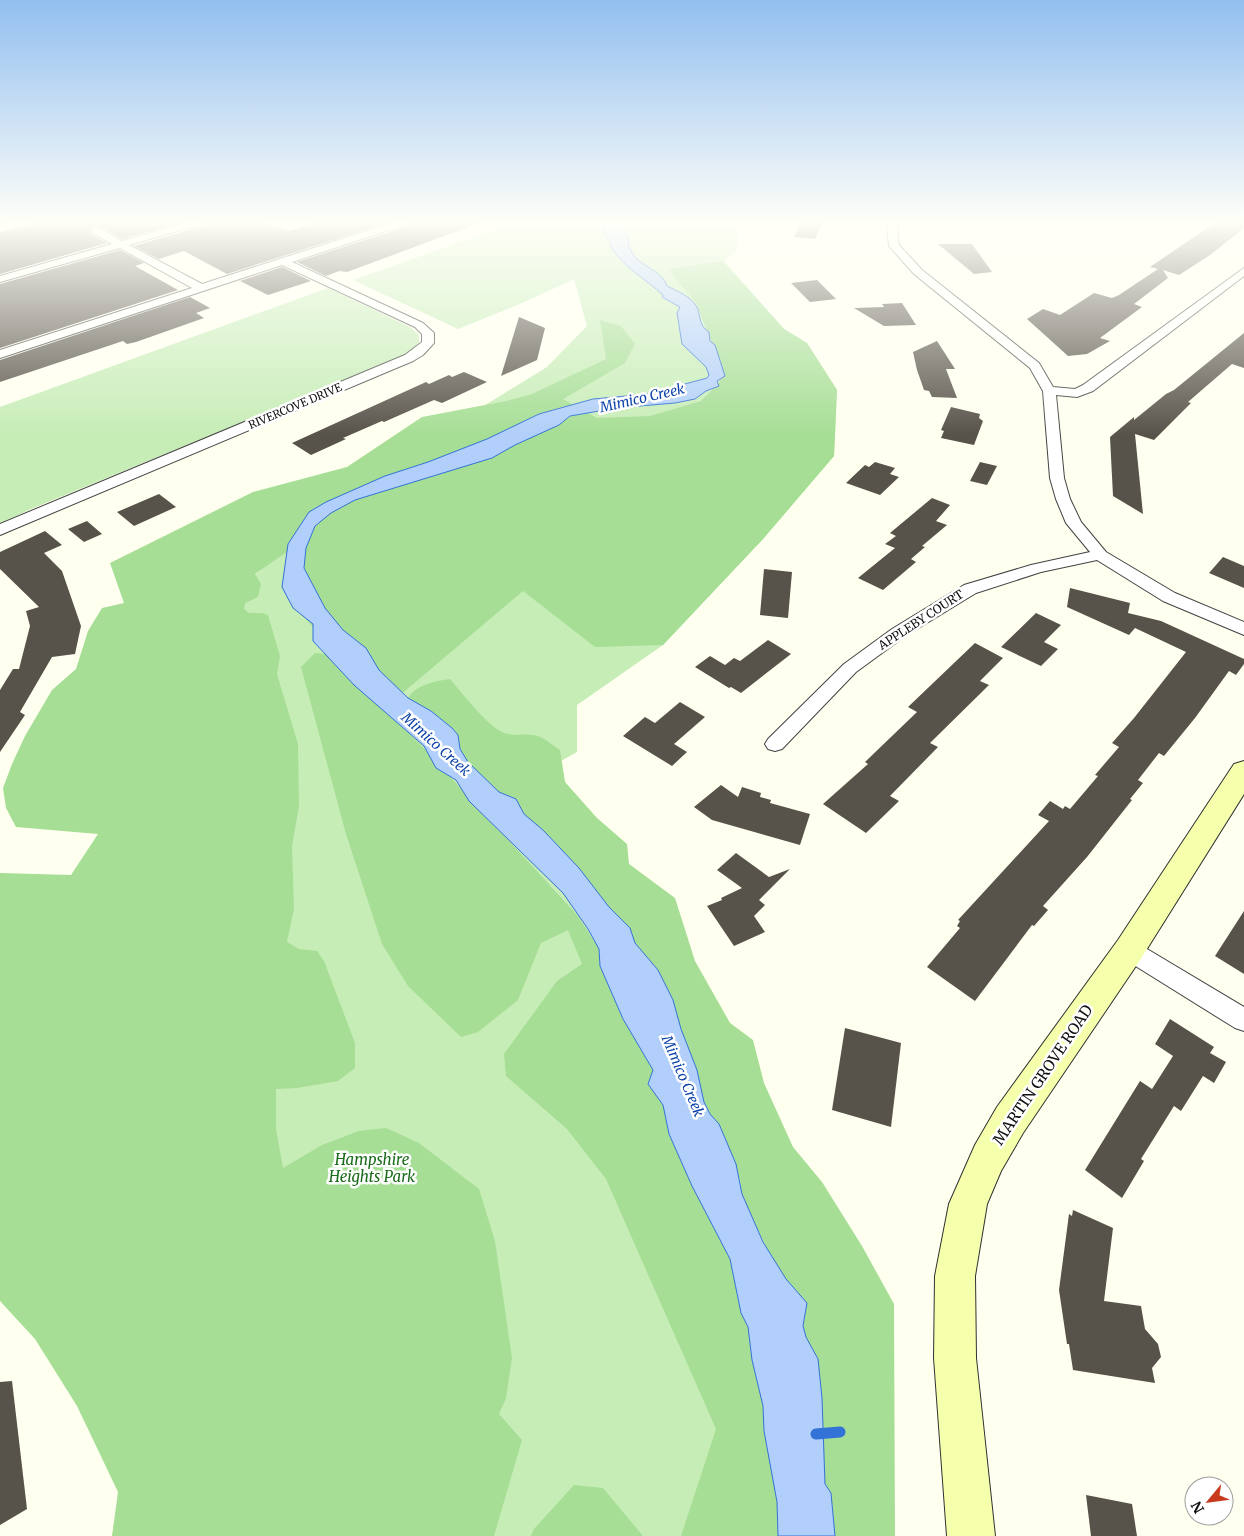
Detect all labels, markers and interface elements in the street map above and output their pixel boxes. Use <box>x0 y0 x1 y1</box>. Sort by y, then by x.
water label: Mimico Creek <box>597 379 687 417</box>
street label: RIVERCOVE DRIVE <box>246 380 344 432</box>
street label: APPLEBY COURT <box>874 586 967 653</box>
water label: Mimico Creek <box>397 708 474 780</box>
street label: MARTIN GROVE ROAD <box>989 1001 1097 1148</box>
water label: Mimico Creek <box>657 1032 708 1120</box>
park label: Hampshire Heights Park <box>328 1150 416 1186</box>
north arrow <box>1184 1476 1234 1526</box>
text: N <box>1187 1498 1208 1517</box>

